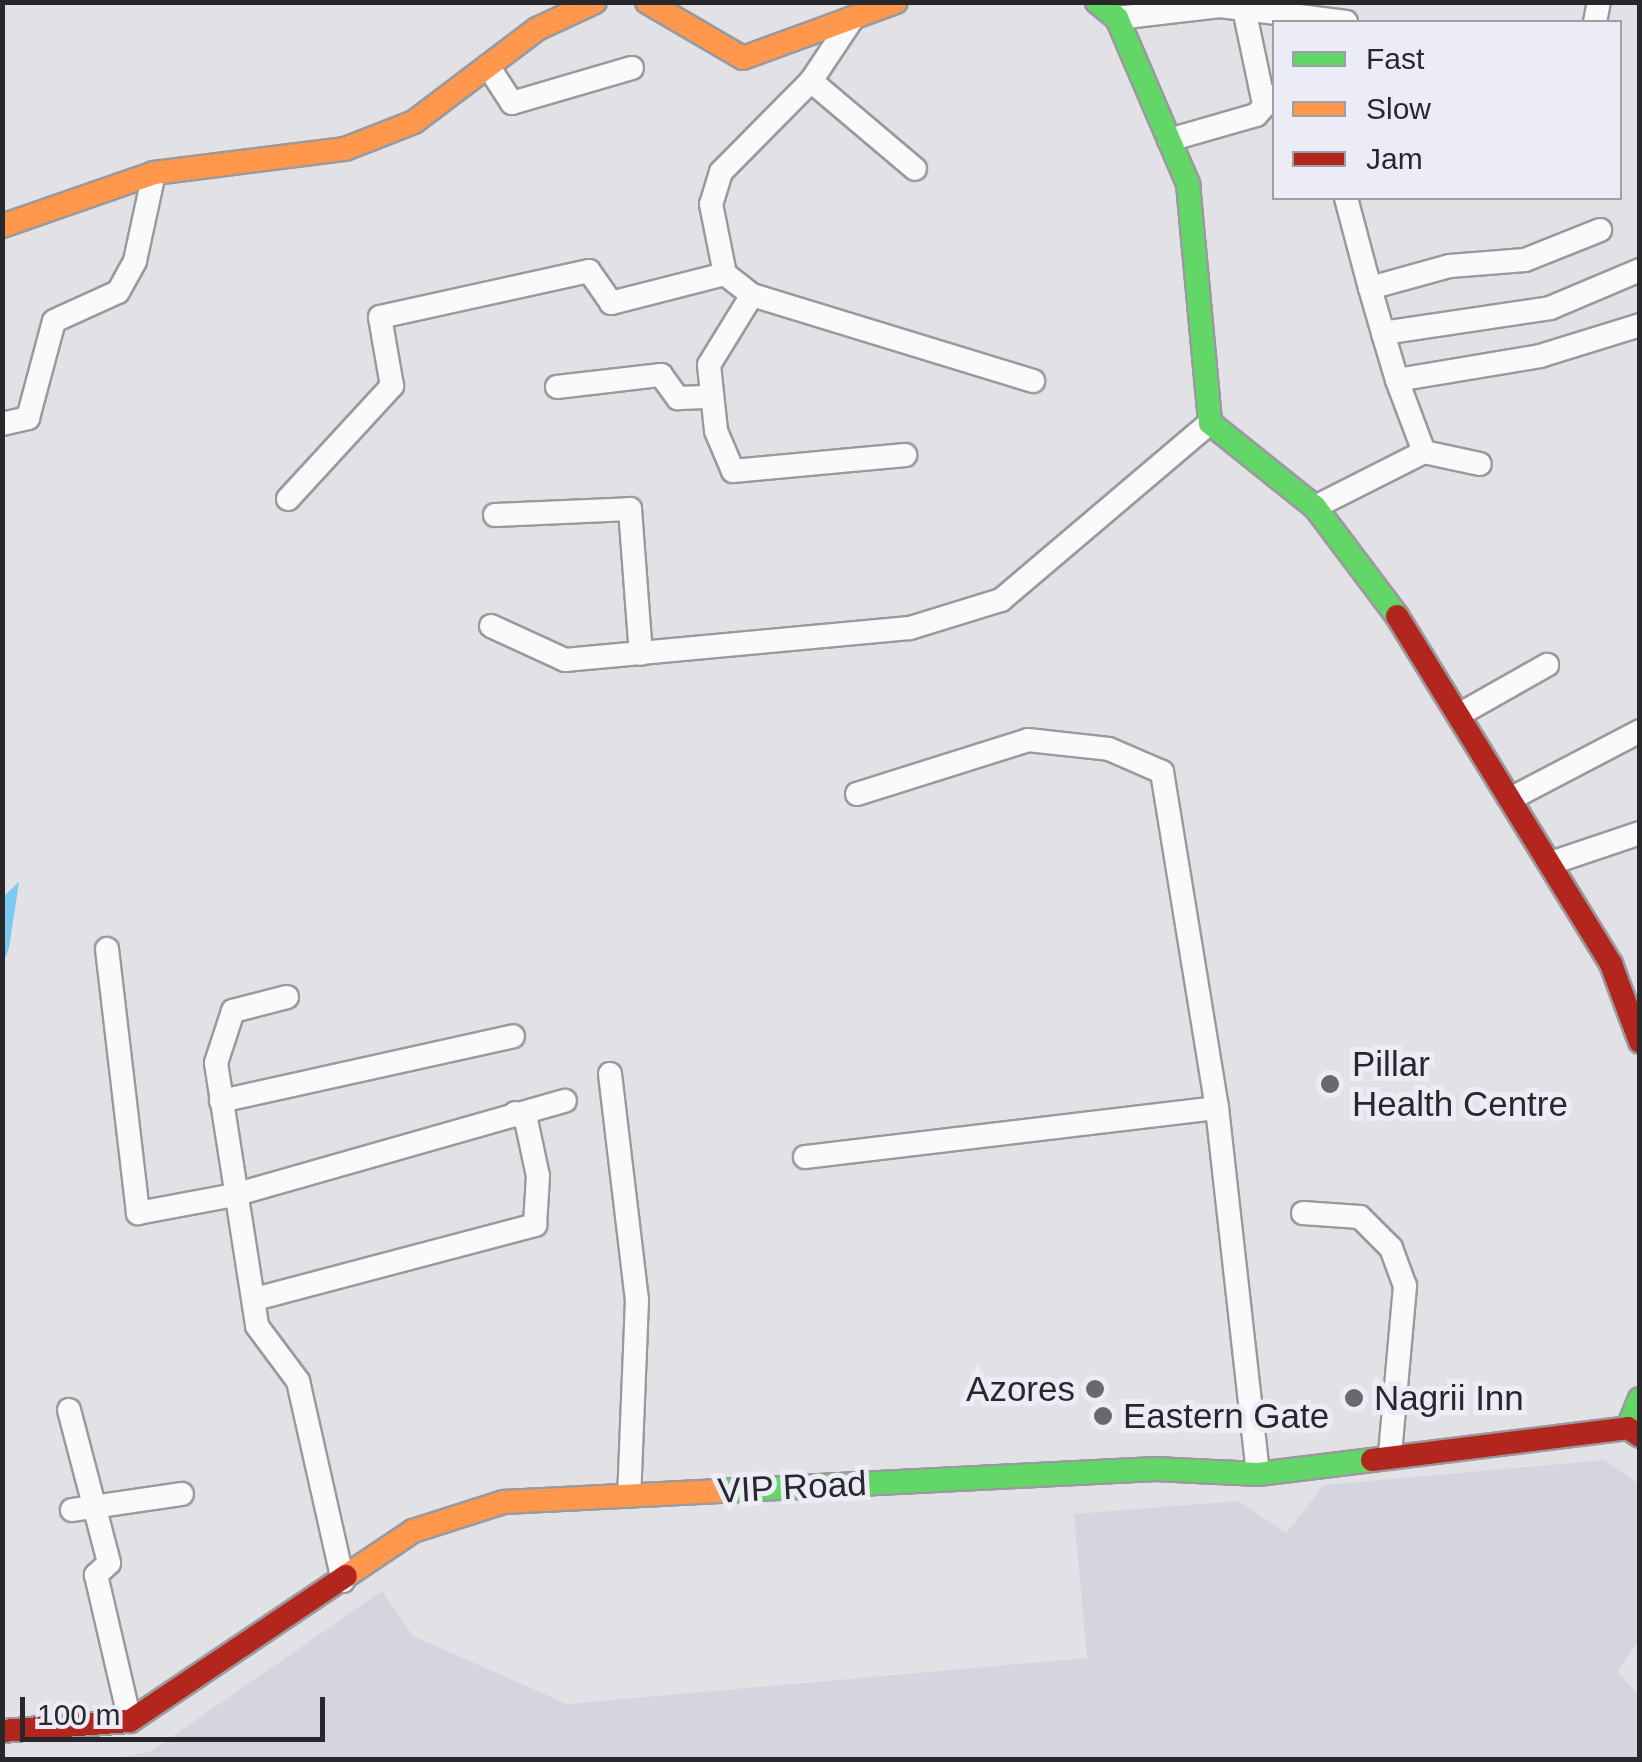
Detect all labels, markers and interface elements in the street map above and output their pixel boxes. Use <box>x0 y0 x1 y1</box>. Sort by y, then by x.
legend <box>1272 20 1622 200</box>
text: Fast <box>1366 42 1424 75</box>
text: Slow <box>1366 92 1431 125</box>
text: Jam <box>1366 142 1423 175</box>
place label: Pillar Health Centre <box>1352 1043 1568 1125</box>
marker: Pillar Health Centre <box>1317 1071 1343 1097</box>
place label: Azores <box>966 1368 1075 1410</box>
place label: Nagrii Inn <box>1374 1377 1524 1419</box>
marker: Azores <box>1084 1378 1106 1400</box>
marker: Nagrii Inn <box>1343 1387 1365 1409</box>
place label: Eastern Gate <box>1123 1395 1329 1437</box>
marker: Eastern Gate <box>1092 1405 1114 1427</box>
street label: VIP Road <box>716 1462 868 1512</box>
scale bar <box>25 1677 330 1739</box>
text: 100 m <box>37 1698 120 1731</box>

